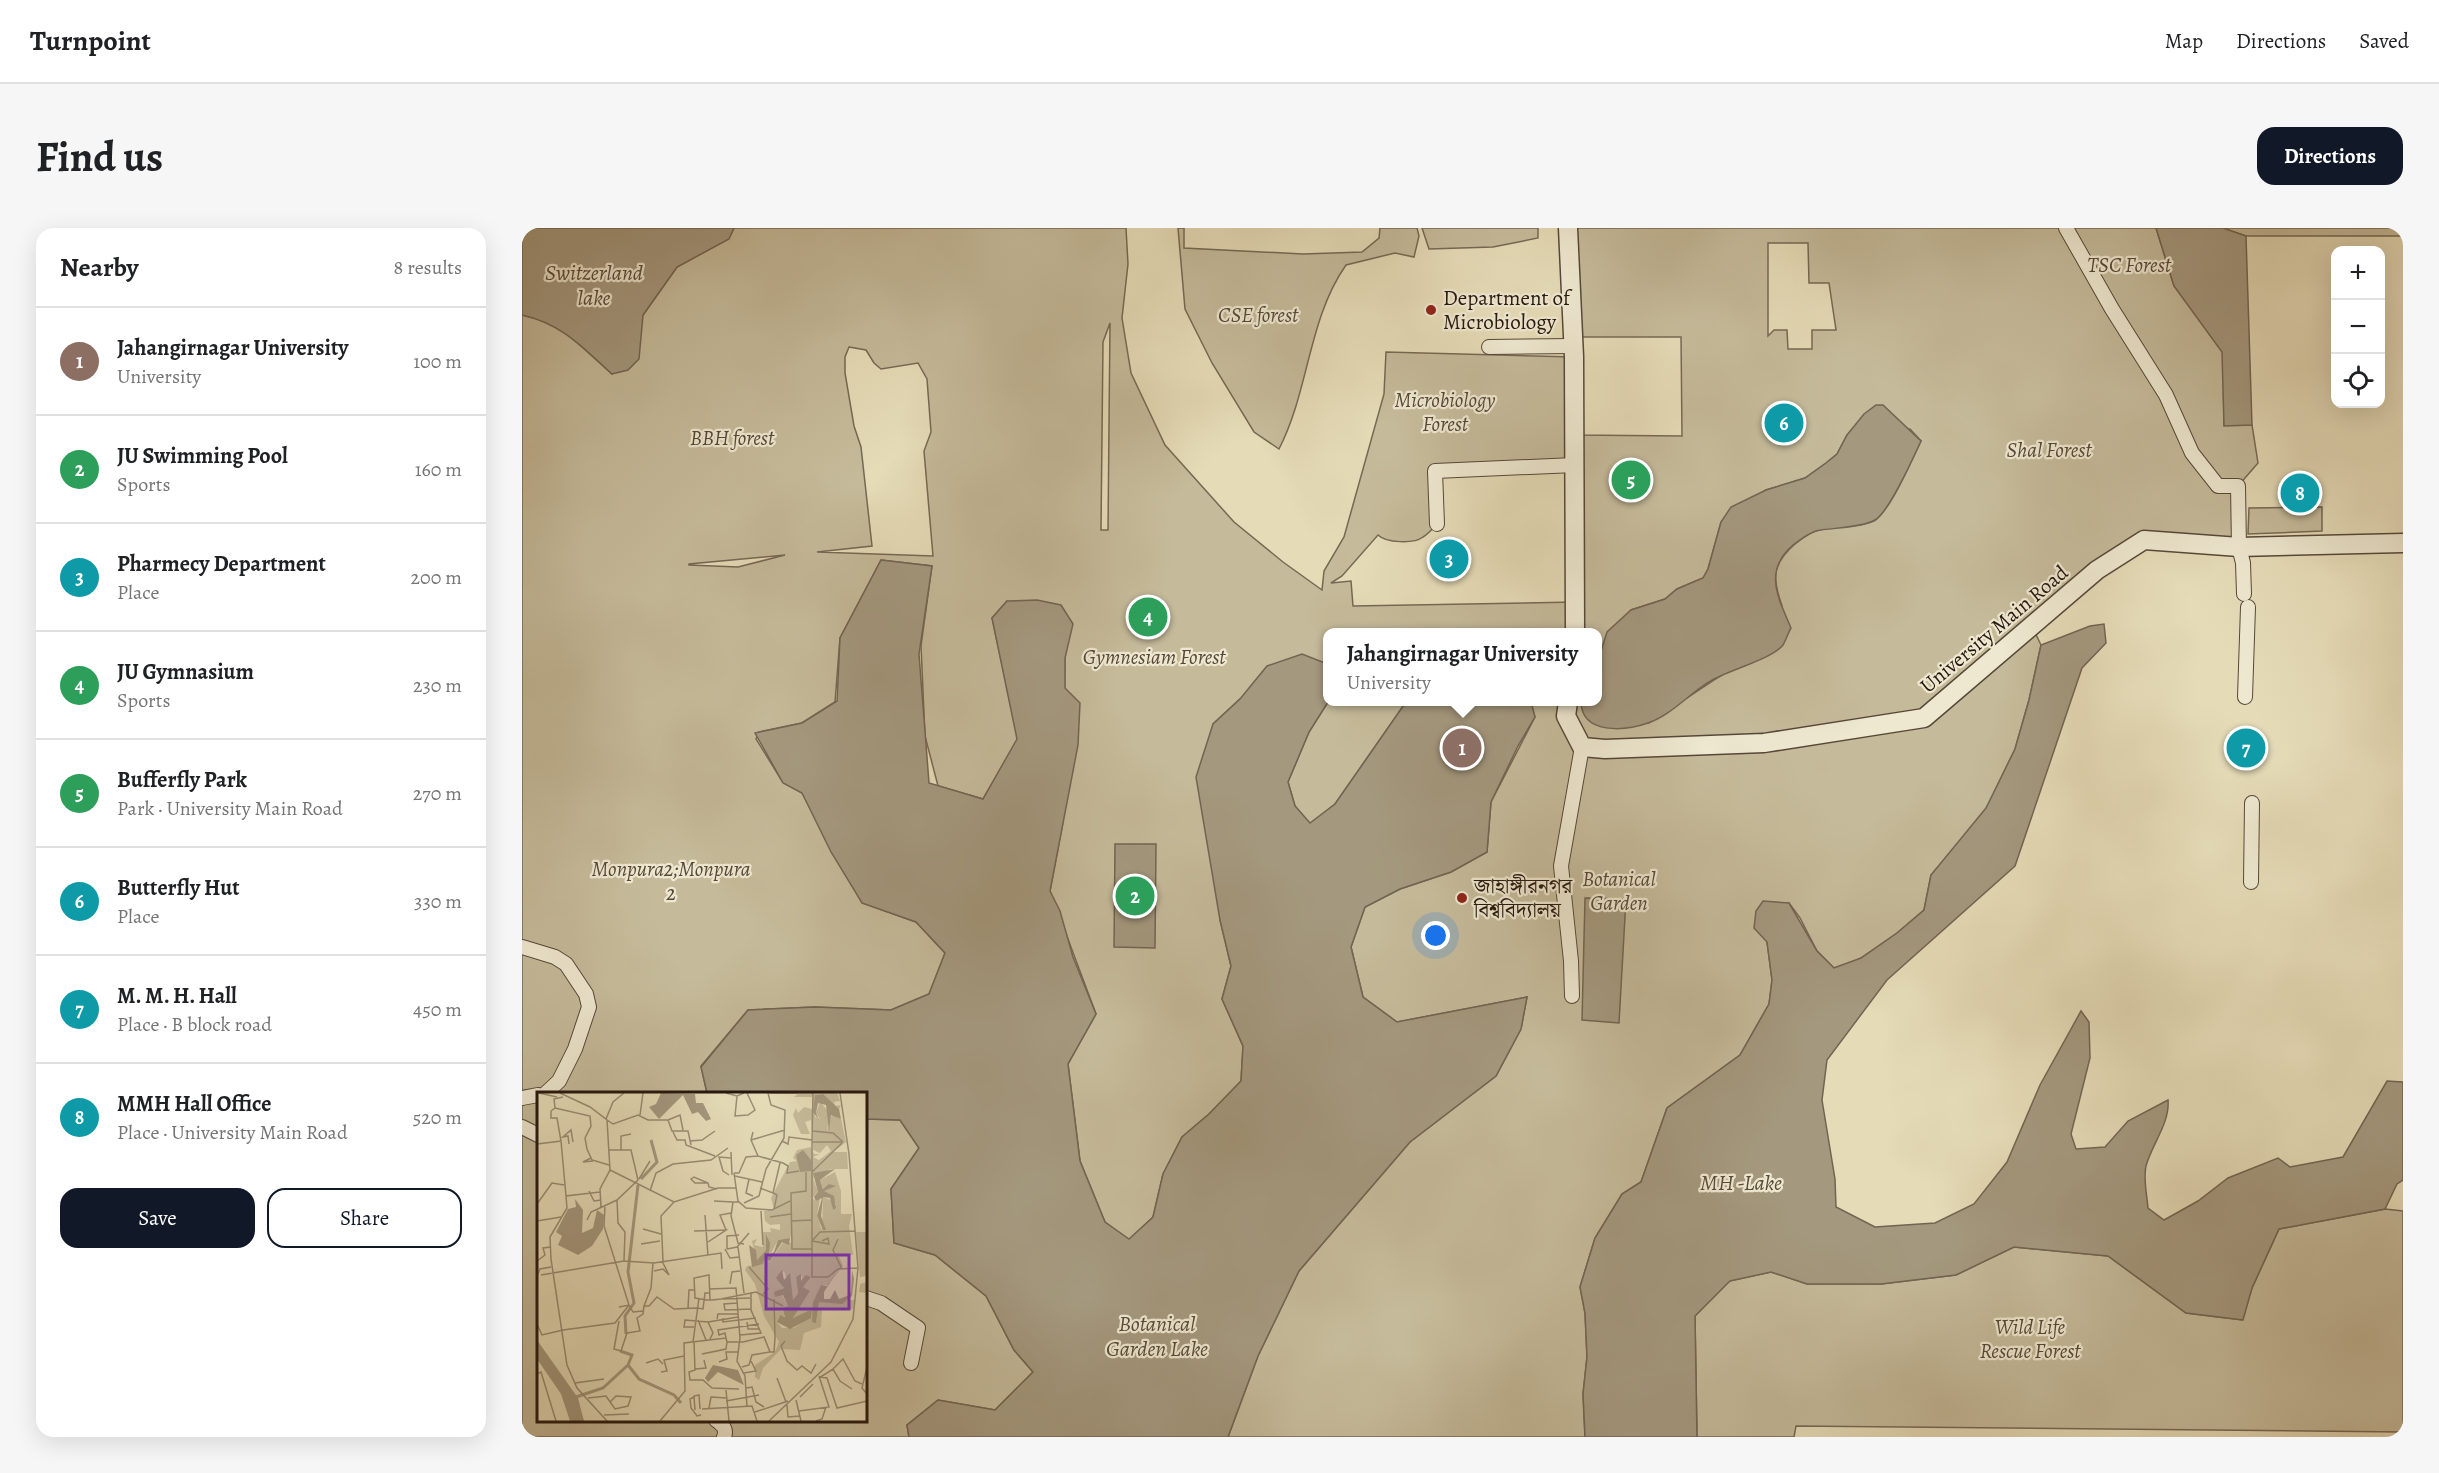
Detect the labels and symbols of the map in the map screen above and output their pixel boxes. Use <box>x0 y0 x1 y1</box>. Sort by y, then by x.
park label: TSC Forest <box>2087 251 2172 279</box>
water label: Switzerland lake <box>545 258 643 313</box>
place label: Department of Microbiology <box>1443 284 1573 336</box>
park label: CSE forest <box>1218 301 1299 329</box>
marker: Department of Microbiology <box>1424 303 1438 317</box>
park label: Microbiology Forest <box>1394 386 1496 438</box>
pin: 6 <box>1764 400 1804 446</box>
park label: BBH forest <box>690 424 775 452</box>
park label: Shal Forest <box>2007 436 2092 464</box>
pin: 5 <box>1612 458 1650 502</box>
pin: 8 <box>2280 470 2320 516</box>
pin: 3 <box>1430 536 1468 582</box>
street label: University Main Road <box>1914 558 2075 699</box>
pin: 4 <box>1128 594 1168 640</box>
park label: Gymnesiam Forest <box>1083 643 1226 671</box>
pin: 1 <box>1442 726 1482 770</box>
pin: 7 <box>2226 726 2266 770</box>
park label: Monpura2;Monpura 2 <box>591 855 751 907</box>
park label: Botanical Garden <box>1582 865 1657 917</box>
place label: জাহাঙ্গীরনগর বিশ্ববিদ্যালয় <box>1473 872 1574 924</box>
pin: 2 <box>1116 874 1154 918</box>
marker: জাহাঙ্গীরনগর বিশ্ববিদ্যালয় <box>1455 891 1469 905</box>
your location <box>1421 921 1450 950</box>
inset map <box>537 1092 867 1422</box>
water label: MH -Lake <box>1700 1168 1782 1198</box>
water label: Botanical Garden Lake <box>1106 1309 1208 1364</box>
park label: Wild Life Rescue Forest <box>1980 1313 2081 1365</box>

